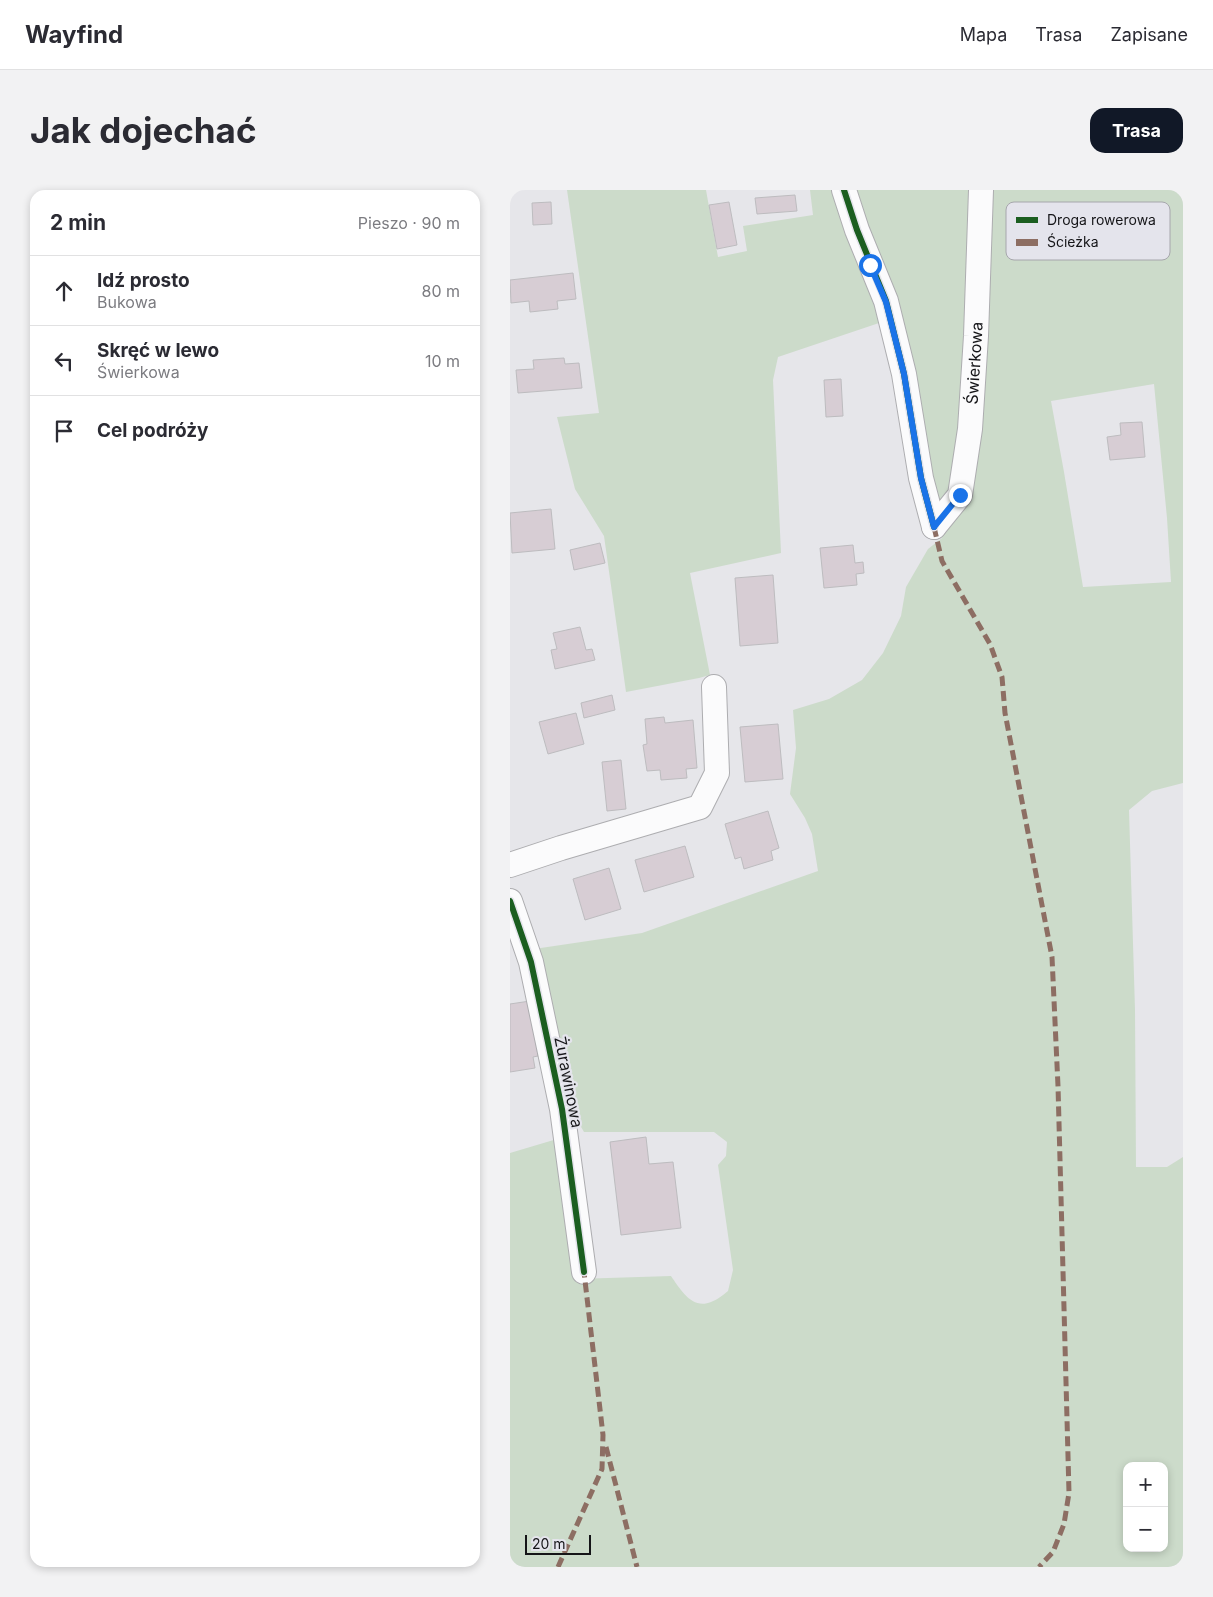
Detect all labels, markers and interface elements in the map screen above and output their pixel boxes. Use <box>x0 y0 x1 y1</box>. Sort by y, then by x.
text: Wayfind <box>25 20 123 49</box>
text: Mapa <box>960 24 1007 45</box>
text: Trasa <box>1035 24 1082 45</box>
text: Zapisane <box>1110 24 1188 45</box>
button: Trasa <box>1090 108 1183 153</box>
text: Jak dojechać <box>30 109 257 151</box>
legend <box>1006 202 1170 260</box>
text: 2 min <box>50 210 106 235</box>
text: Droga rowerowa <box>1047 211 1156 228</box>
text: Pieszo · 90 m <box>358 213 460 233</box>
text: Ścieżka <box>1047 233 1099 250</box>
route start <box>859 254 882 277</box>
text: Idź prosto <box>97 269 190 292</box>
icon: ahead <box>50 277 78 305</box>
text: 80 m <box>421 281 460 301</box>
text: Bukowa <box>97 292 157 312</box>
street label: Świerkowa <box>962 322 986 405</box>
text: Skręć w lewo <box>97 339 219 362</box>
icon: left <box>50 347 78 375</box>
text: 10 m <box>425 351 460 371</box>
text: Świerkowa <box>97 362 180 382</box>
icon: arrive <box>50 417 78 445</box>
text: Cel podróży <box>97 419 209 442</box>
route end <box>949 484 972 507</box>
street label: Żurawinowa <box>550 1035 588 1129</box>
map controls <box>1123 1462 1168 1552</box>
button: + <box>1123 1462 1168 1507</box>
button: − <box>1123 1507 1168 1552</box>
scale bar <box>525 1532 591 1555</box>
text: 20 m <box>532 1535 566 1552</box>

